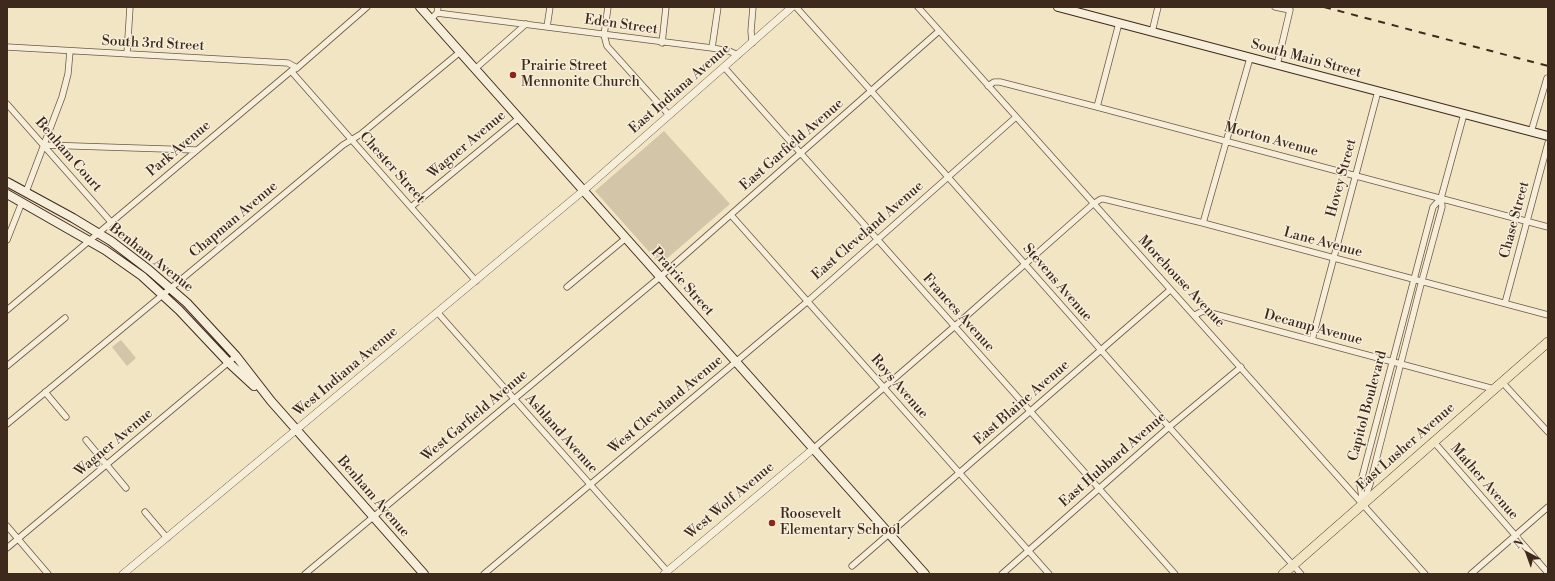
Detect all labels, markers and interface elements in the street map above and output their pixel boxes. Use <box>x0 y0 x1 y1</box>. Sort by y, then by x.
street label: Eden Street <box>583 12 659 38</box>
street label: South 3rd Street <box>101 33 205 55</box>
street label: South Main Street <box>1249 36 1363 82</box>
street label: East Indiana Avenue <box>626 40 734 138</box>
place label: Prairie Street Mennonite Church <box>521 59 640 92</box>
marker: Prairie Street Mennonite Church <box>508 70 518 80</box>
street label: East Garfield Avenue <box>737 96 847 194</box>
street label: Wagner Avenue <box>425 108 509 182</box>
street label: Benham Court <box>31 115 105 195</box>
street label: Park Avenue <box>144 117 214 181</box>
street label: Morton Avenue <box>1222 119 1320 161</box>
street label: Chester Street <box>356 129 428 207</box>
street label: Hovey Street <box>1323 137 1361 219</box>
street label: Chapman Avenue <box>187 178 281 262</box>
street label: East Cleveland Avenue <box>809 178 927 284</box>
street label: Chase Street <box>1497 180 1533 260</box>
street label: Benham Avenue <box>106 220 196 296</box>
street label: Lane Avenue <box>1282 224 1364 262</box>
street label: Morehouse Avenue <box>1134 233 1228 331</box>
street label: Stevens Avenue <box>1019 241 1095 325</box>
street label: Prairie Street <box>647 244 717 320</box>
street label: Frances Avenue <box>918 270 998 356</box>
street label: Decamp Avenue <box>1262 307 1364 349</box>
street label: West Indiana Avenue <box>291 324 401 420</box>
street label: Capitol Boulevard <box>1345 349 1391 463</box>
street label: West Cleveland Avenue <box>605 352 727 458</box>
street label: Roys Avenue <box>867 352 931 422</box>
street label: East Blaine Avenue <box>971 357 1073 449</box>
street label: West Garfield Avenue <box>418 367 532 465</box>
street label: Ashland Avenue <box>521 391 601 477</box>
street label: East Lusher Avenue <box>1353 400 1459 494</box>
street label: Wagner Avenue <box>72 406 156 480</box>
street label: East Hubbard Avenue <box>1056 409 1170 511</box>
street label: Mather Avenue <box>1446 441 1522 523</box>
street label: Benham Avenue <box>333 453 413 541</box>
street label: West Wolf Avenue <box>682 459 778 543</box>
place label: Roosevelt Elementary School <box>780 507 900 540</box>
marker: Roosevelt Elementary School <box>767 518 777 528</box>
north arrow <box>1507 533 1547 573</box>
text: N <box>1511 536 1527 552</box>

